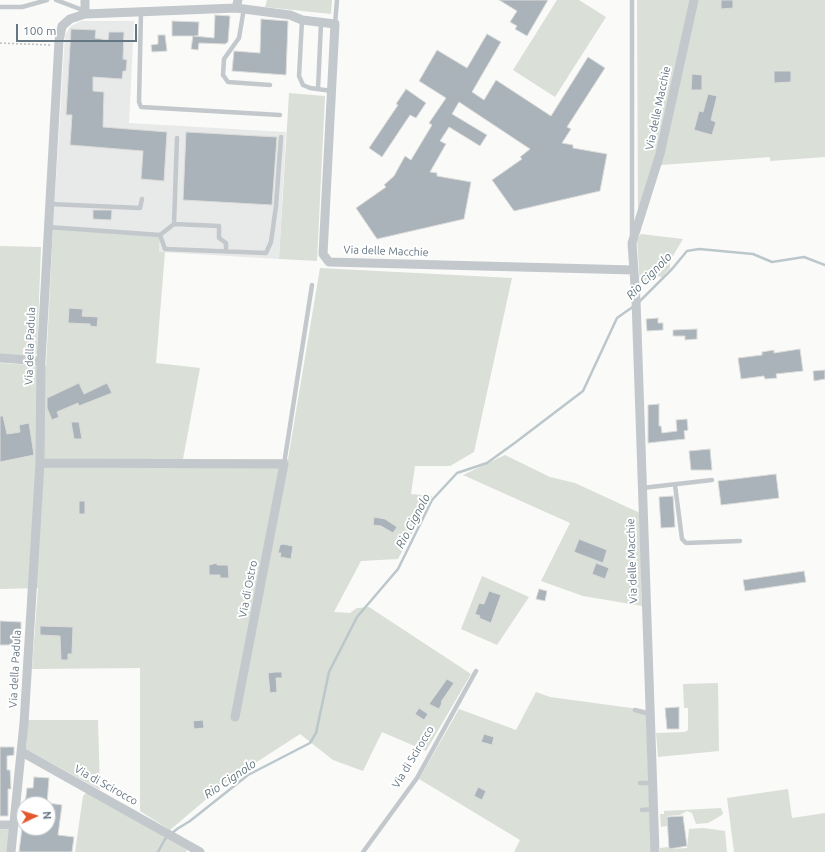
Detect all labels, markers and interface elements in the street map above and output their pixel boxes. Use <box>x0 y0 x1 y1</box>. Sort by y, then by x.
scale bar <box>18 16 139 42</box>
text: 100 m <box>23 24 56 37</box>
street label: Via delle Macchie <box>643 65 673 151</box>
street label: Via delle Macchie <box>343 243 429 259</box>
water label: Rio Cignolo <box>623 250 675 302</box>
street label: Via della Padula <box>22 307 38 385</box>
water label: Rio Cignolo <box>393 491 433 551</box>
street label: Via delle Macchie <box>624 518 640 604</box>
street label: Via di Ostro <box>236 559 260 619</box>
street label: Via della Padula <box>6 630 24 708</box>
street label: Via di Scirocco <box>389 723 437 791</box>
water label: Rio Cignolo <box>201 756 259 802</box>
street label: Via di Scirocco <box>72 762 140 808</box>
north arrow <box>16 796 56 836</box>
text: N <box>41 811 53 820</box>

